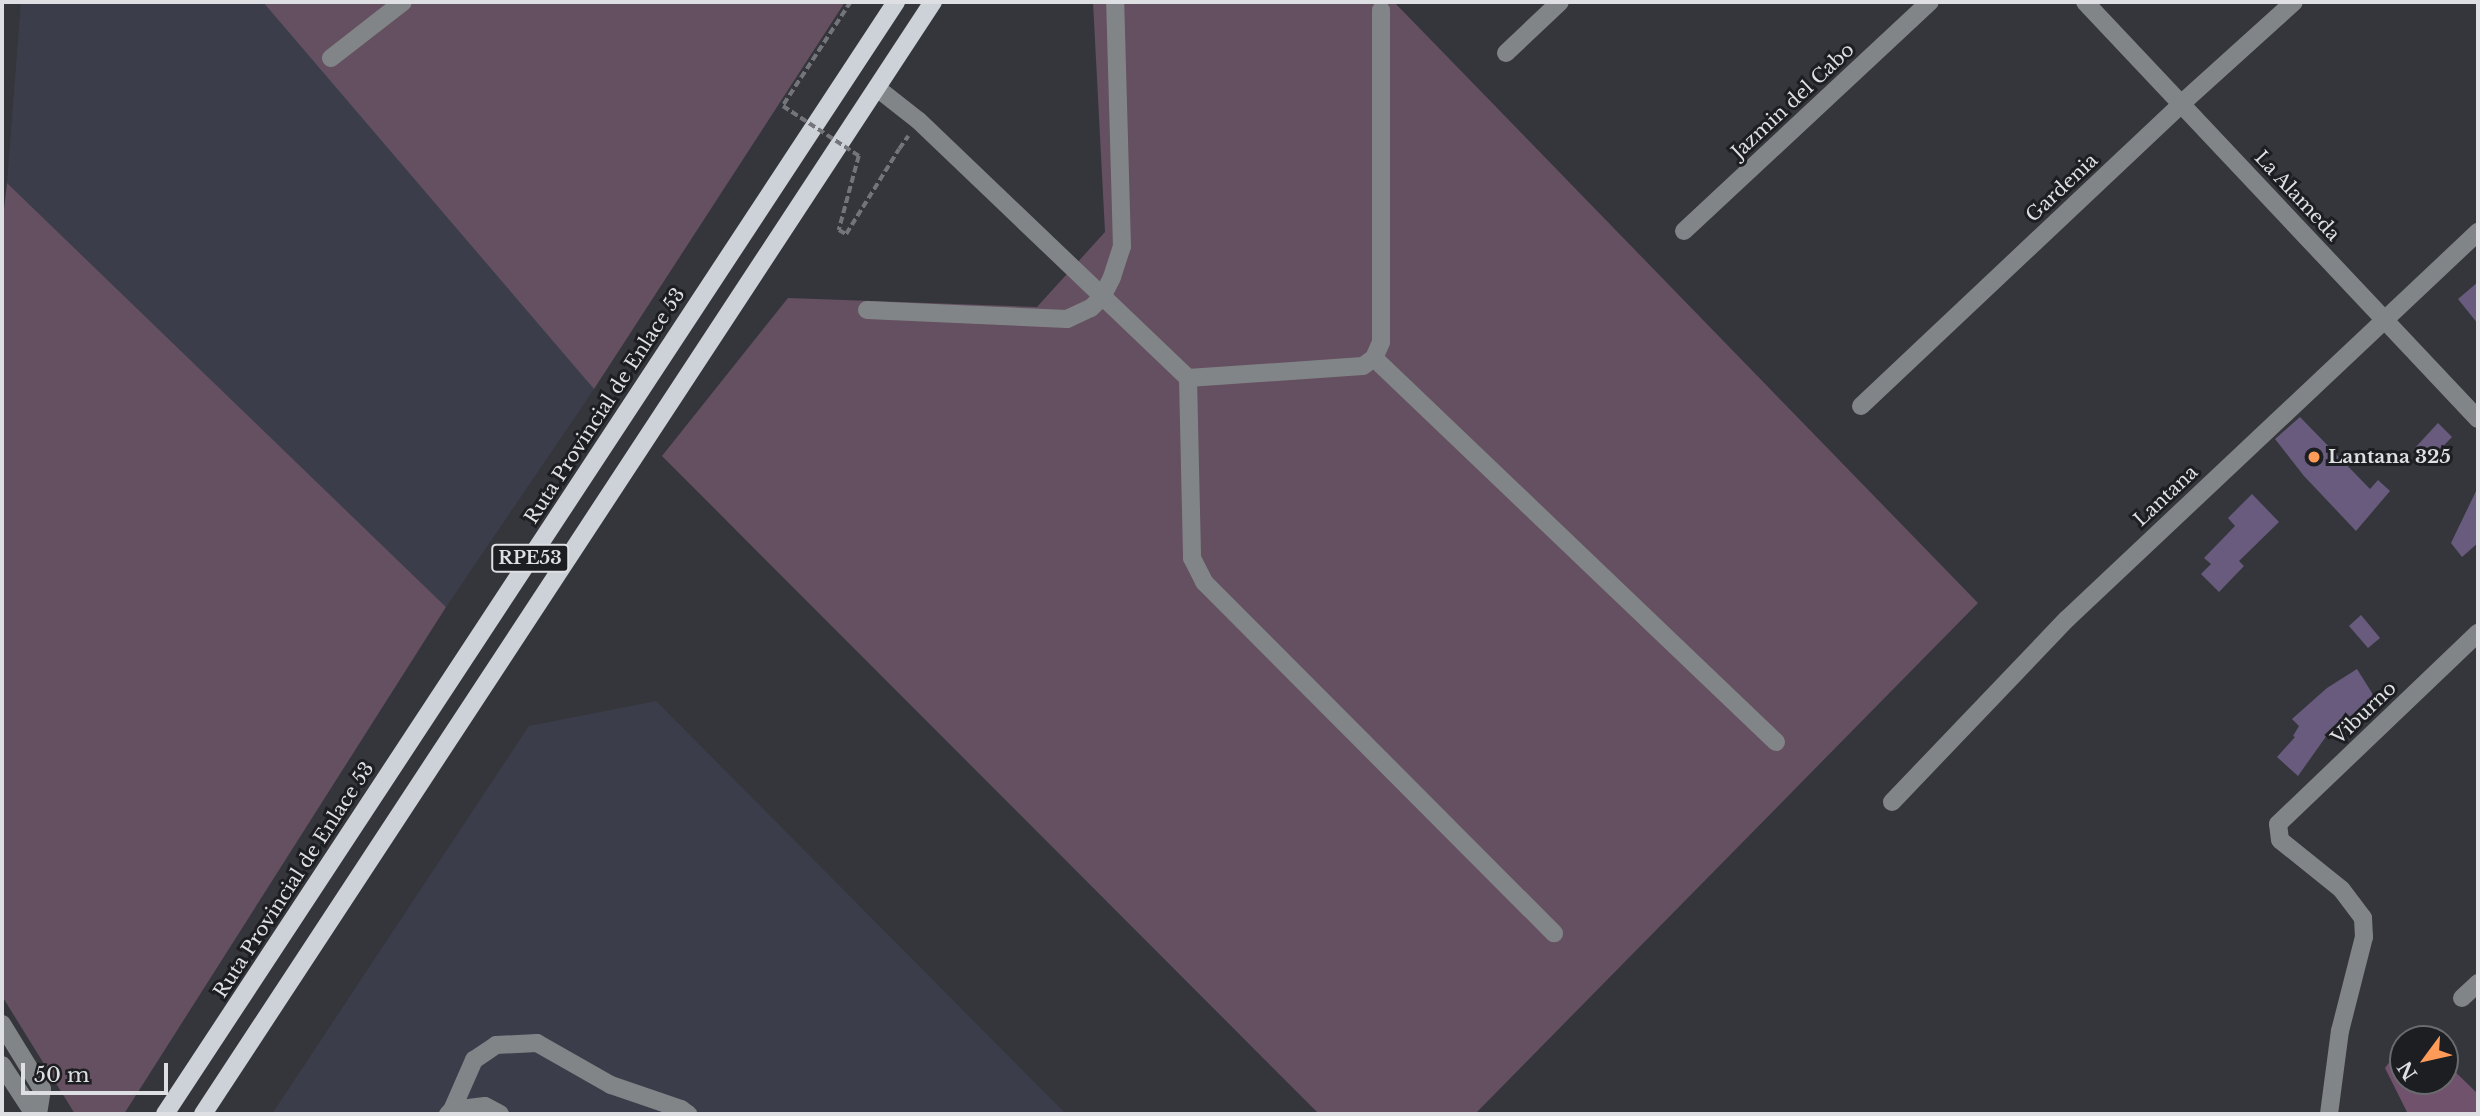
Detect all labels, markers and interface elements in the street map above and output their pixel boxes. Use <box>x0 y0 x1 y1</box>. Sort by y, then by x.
street label: Jazmin del Cabo <box>1727 38 1859 164</box>
street label: La Alameda <box>2249 146 2345 246</box>
street label: Gardenia <box>2021 149 2103 227</box>
street label: Ruta Provincial de Enlace 53 <box>520 284 690 528</box>
place label: Lantana 325 <box>2328 446 2451 468</box>
marker: Lantana 325 <box>2306 449 2322 465</box>
street label: Lantana <box>2129 461 2203 531</box>
road number: RPE53 <box>490 544 570 572</box>
street label: Viburno <box>2327 677 2401 749</box>
street label: Ruta Provincial de Enlace 53 <box>209 758 379 1002</box>
north arrow <box>2389 1025 2459 1095</box>
scale bar <box>24 1050 172 1094</box>
text: N <box>2393 1057 2422 1084</box>
text: 50 m <box>34 1062 89 1088</box>

